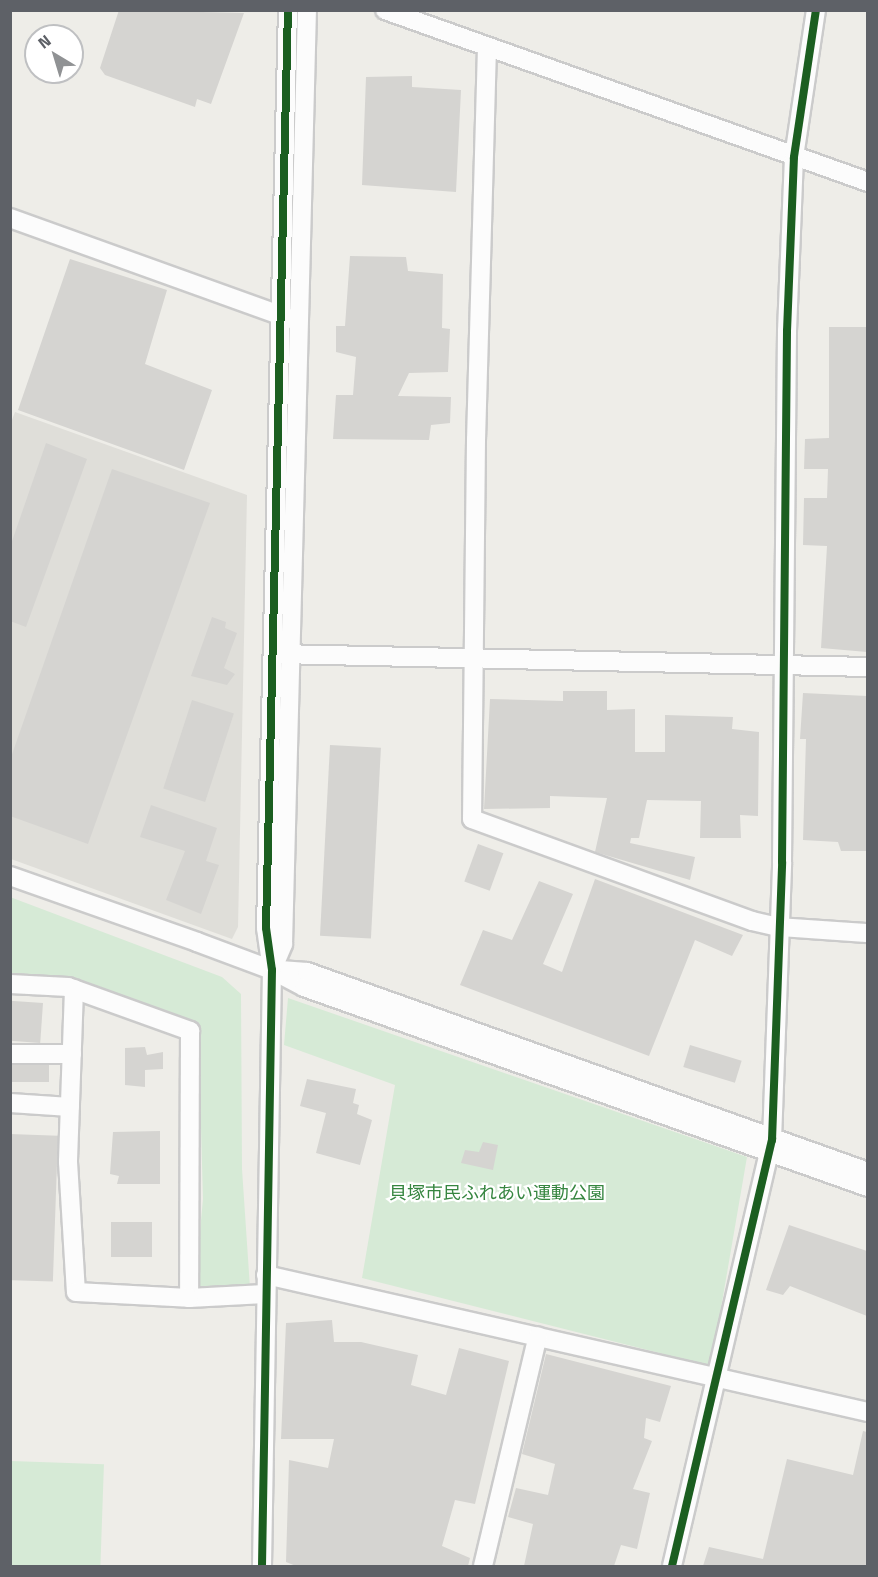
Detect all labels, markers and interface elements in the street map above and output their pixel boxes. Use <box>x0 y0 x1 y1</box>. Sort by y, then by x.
north arrow <box>24 24 84 84</box>
text: N <box>32 29 56 54</box>
park label: 貝塚市民ふれあい運動公園 <box>389 1182 605 1204</box>

